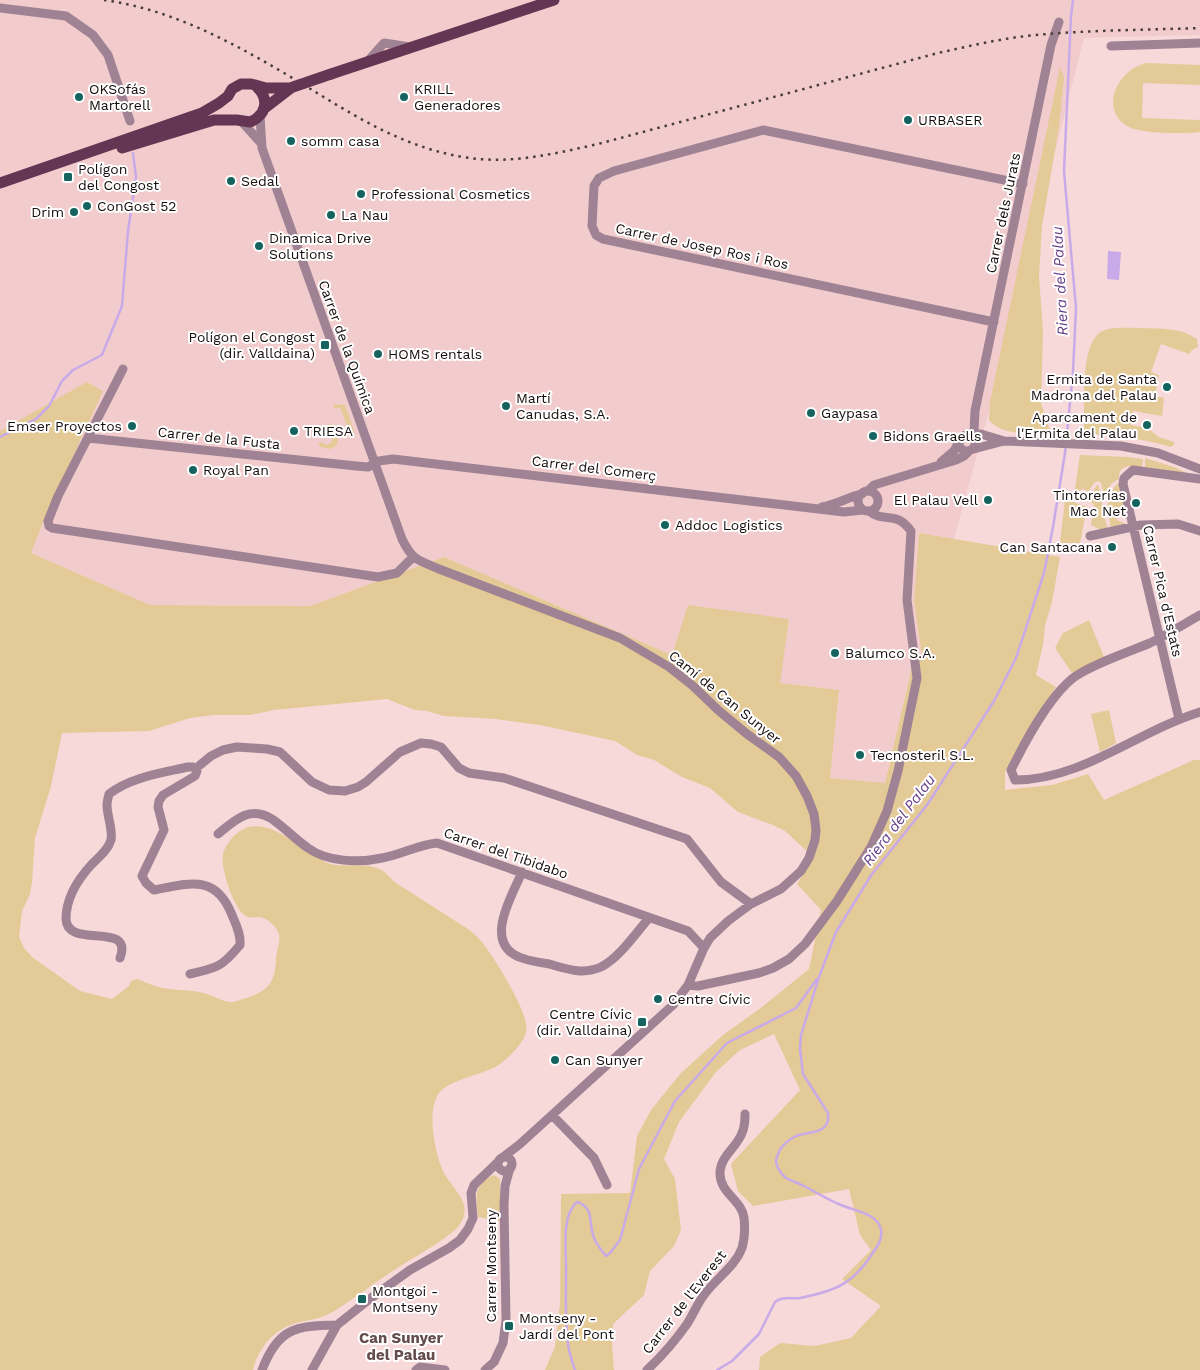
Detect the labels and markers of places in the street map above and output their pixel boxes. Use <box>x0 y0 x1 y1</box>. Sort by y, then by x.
place label: OKSofás Martorell <box>89 81 151 113</box>
place label: KRILL Generadores <box>414 81 501 113</box>
marker: OKSofás Martorell <box>73 91 85 103</box>
marker: KRILL Generadores <box>398 91 410 103</box>
place label: URBASER <box>918 112 983 128</box>
marker: URBASER <box>902 114 914 126</box>
place label: somm casa <box>301 133 379 149</box>
marker: somm casa <box>285 135 297 147</box>
place label: Polígon del Congost <box>78 161 159 193</box>
marker: Polígon del Congost <box>62 171 74 183</box>
place label: Sedal <box>241 173 280 189</box>
marker: Sedal <box>225 175 237 187</box>
place label: Professional Cosmetics <box>371 186 530 202</box>
marker: Professional Cosmetics <box>355 188 367 200</box>
place label: ConGost 52 <box>97 198 176 214</box>
marker: ConGost 52 <box>81 200 93 212</box>
place label: Drim <box>31 204 64 220</box>
marker: Drim <box>68 206 80 218</box>
place label: La Nau <box>341 207 389 223</box>
marker: La Nau <box>325 209 337 221</box>
place label: Dinamica Drive Solutions <box>269 230 371 262</box>
marker: Dinamica Drive Solutions <box>253 240 265 252</box>
place label: Polígon el Congost (dir. Valldaina) <box>188 329 315 361</box>
marker: Polígon el Congost (dir. Valldaina) <box>319 339 331 351</box>
place label: HOMS rentals <box>388 346 482 362</box>
marker: HOMS rentals <box>372 348 384 360</box>
place label: Ermita de Santa Madrona del Palau <box>1031 371 1157 403</box>
marker: Ermita de Santa Madrona del Palau <box>1161 381 1173 393</box>
place label: Martí Canudas, S.A. <box>516 390 609 422</box>
marker: Martí Canudas, S.A. <box>500 400 512 412</box>
place label: Gaypasa <box>821 405 878 421</box>
marker: Gaypasa <box>805 407 817 419</box>
place label: Aparcament de l'Ermita del Palau <box>1017 409 1137 441</box>
place label: Emser Proyectos <box>7 418 122 434</box>
marker: Aparcament de l'Ermita del Palau <box>1141 419 1153 431</box>
marker: Emser Proyectos <box>126 420 138 432</box>
place label: TRIESA <box>304 423 353 439</box>
marker: TRIESA <box>288 425 300 437</box>
place label: Bidons Graells <box>883 428 981 444</box>
marker: Bidons Graells <box>867 430 879 442</box>
place label: Royal Pan <box>203 462 269 478</box>
marker: Royal Pan <box>187 464 199 476</box>
place label: Tintorerías Mac Net <box>1053 487 1126 519</box>
place label: El Palau Vell <box>894 492 979 508</box>
marker: El Palau Vell <box>982 494 994 506</box>
marker: Tintorerías Mac Net <box>1130 497 1142 509</box>
place label: Addoc Logistics <box>675 517 783 533</box>
marker: Addoc Logistics <box>659 519 671 531</box>
place label: Can Santacana <box>1000 539 1102 555</box>
marker: Can Santacana <box>1106 541 1118 553</box>
place label: Balumco S.A. <box>845 645 935 661</box>
marker: Balumco S.A. <box>829 647 841 659</box>
place label: Tecnosteril S.L. <box>870 747 974 763</box>
marker: Tecnosteril S.L. <box>854 749 866 761</box>
place label: Centre Cívic <box>668 991 751 1007</box>
marker: Centre Cívic <box>652 993 664 1005</box>
place label: Centre Cívic (dir. Valldaina) <box>536 1006 632 1038</box>
marker: Centre Cívic (dir. Valldaina) <box>636 1016 648 1028</box>
place label: Can Sunyer <box>565 1052 643 1068</box>
marker: Can Sunyer <box>549 1054 561 1066</box>
place label: Montgoi - Montseny <box>372 1283 439 1315</box>
marker: Montgoi - Montseny <box>356 1293 368 1305</box>
place label: Montseny - Jardí del Pont <box>519 1310 614 1342</box>
marker: Montseny - Jardí del Pont <box>503 1320 515 1332</box>

